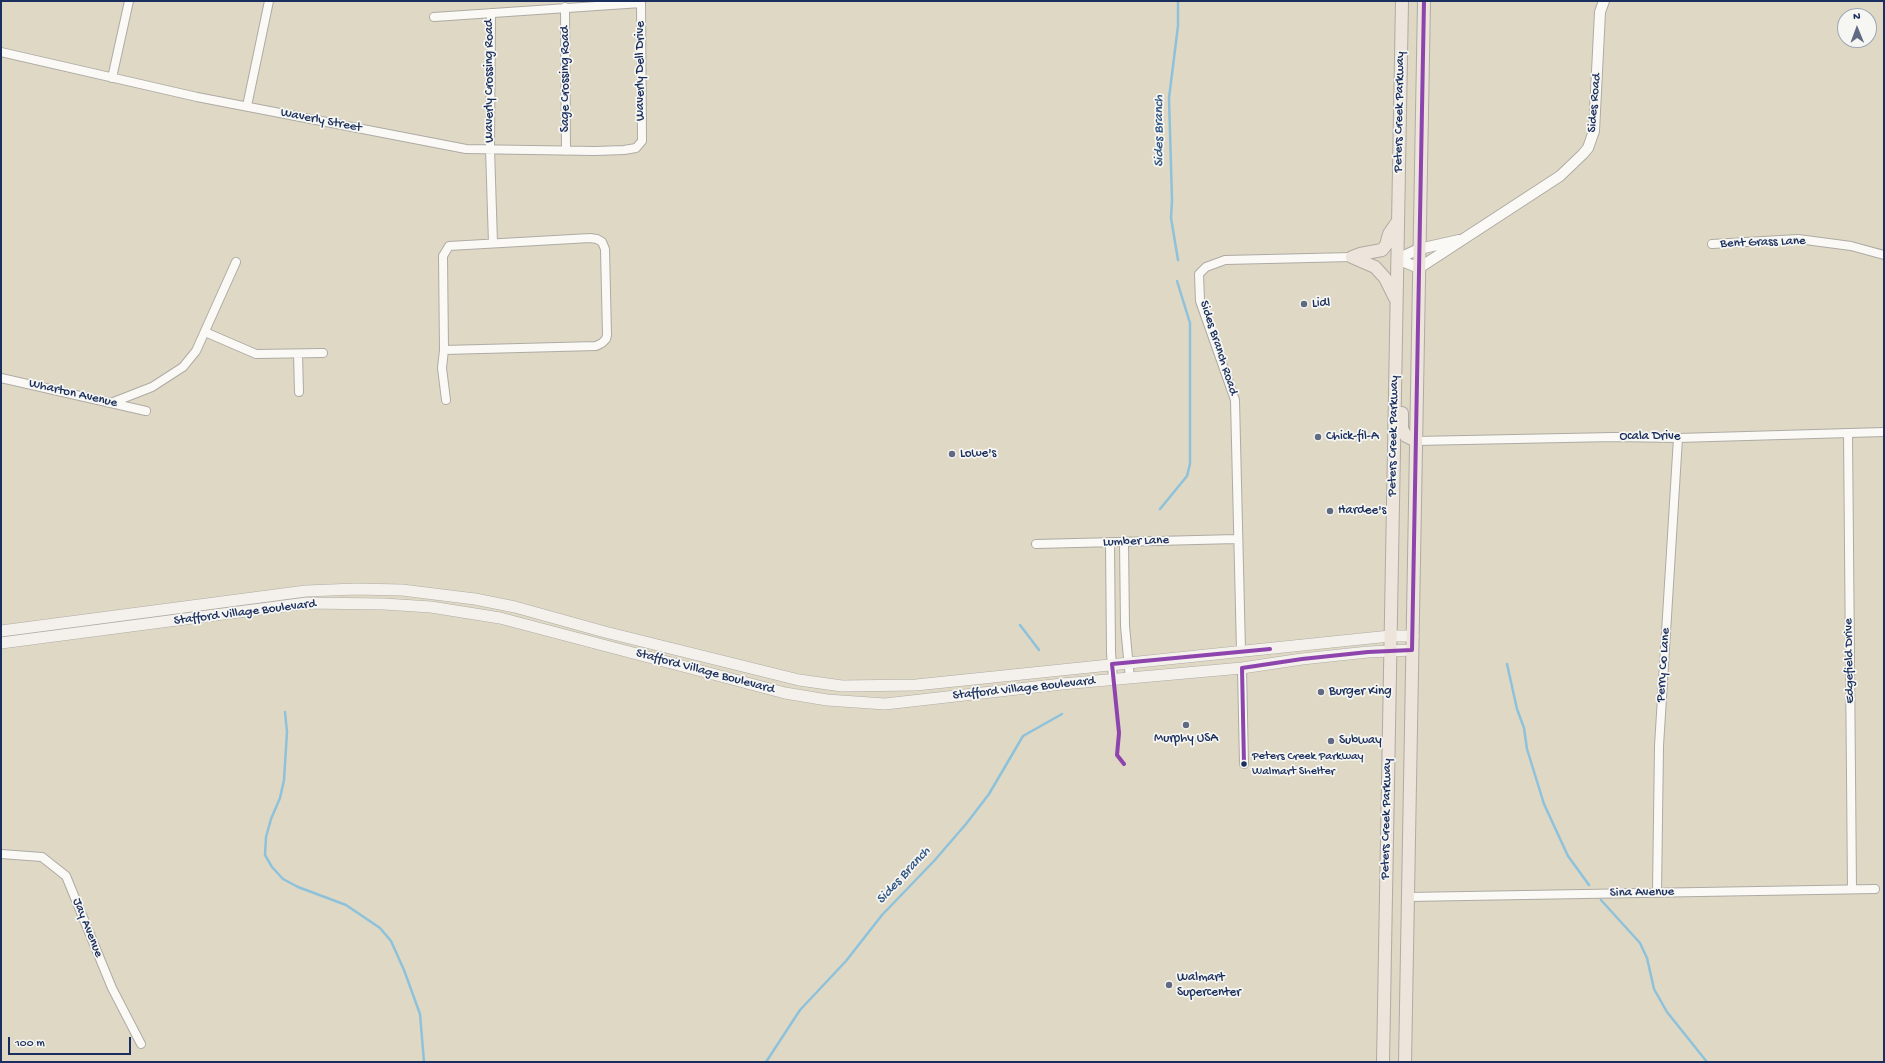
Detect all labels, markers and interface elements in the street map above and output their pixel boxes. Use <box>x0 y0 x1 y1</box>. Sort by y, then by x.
north arrow <box>1837 8 1877 48</box>
text: N <box>1853 11 1861 23</box>
street label: Waverly Crossing Road <box>482 19 498 143</box>
street label: Waverly Dell Drive <box>633 21 649 121</box>
street label: Sage Crossing Road <box>558 26 574 132</box>
street label: Peters Creek Parkway <box>1391 51 1409 173</box>
street label: Sides Road <box>1585 73 1605 133</box>
water label: Sides Branch <box>1152 95 1168 167</box>
street label: Waverly Street <box>279 105 363 137</box>
street label: Bent Grass Lane <box>1720 234 1806 252</box>
place label: Lidl <box>1312 296 1330 312</box>
street label: Sides Branch Road <box>1195 299 1241 397</box>
marker: Lidl <box>1299 299 1309 309</box>
street label: Peters Creek Parkway <box>1385 375 1403 497</box>
street label: Wharton Avenue <box>27 376 119 412</box>
place label: Chick-fil-A <box>1326 429 1379 445</box>
street label: Ocala Drive <box>1620 429 1680 445</box>
marker: Chick-fil-A <box>1313 432 1323 442</box>
place label: Lowe's <box>960 446 996 462</box>
marker: Lowe's <box>947 449 957 459</box>
place label: Hardee's <box>1338 503 1386 519</box>
marker: Hardee's <box>1325 506 1335 516</box>
street label: Lumber Lane <box>1103 533 1169 551</box>
street label: Stafford Village Boulevard <box>173 597 317 629</box>
street label: Edgefield Drive <box>1841 618 1859 704</box>
street label: Perry Co Lane <box>1654 627 1674 703</box>
street label: Stafford Village Boulevard <box>634 646 776 698</box>
street label: Stafford Village Boulevard <box>952 674 1096 704</box>
place label: Burger King <box>1329 684 1392 700</box>
marker: Burger King <box>1316 687 1326 697</box>
marker: Murphy USA <box>1181 720 1191 730</box>
place label: Murphy USA <box>1154 731 1218 747</box>
place label: Subway <box>1339 733 1382 749</box>
marker: Subway <box>1326 736 1336 746</box>
place label: Peters Creek Parkway Walmart Shelter <box>1252 750 1363 778</box>
street label: Peters Creek Parkway <box>1378 758 1396 880</box>
marker: Peters Creek Parkway Walmart Shelter <box>1239 759 1249 769</box>
water label: Sides Branch <box>873 844 935 908</box>
street label: Sina Avenue <box>1610 885 1674 901</box>
street label: Jay Avenue <box>68 896 106 960</box>
place label: Walmart Supercenter <box>1177 970 1241 1001</box>
marker: Walmart Supercenter <box>1164 980 1174 990</box>
scale bar <box>10 1029 133 1055</box>
text: 100 m <box>15 1037 45 1051</box>

